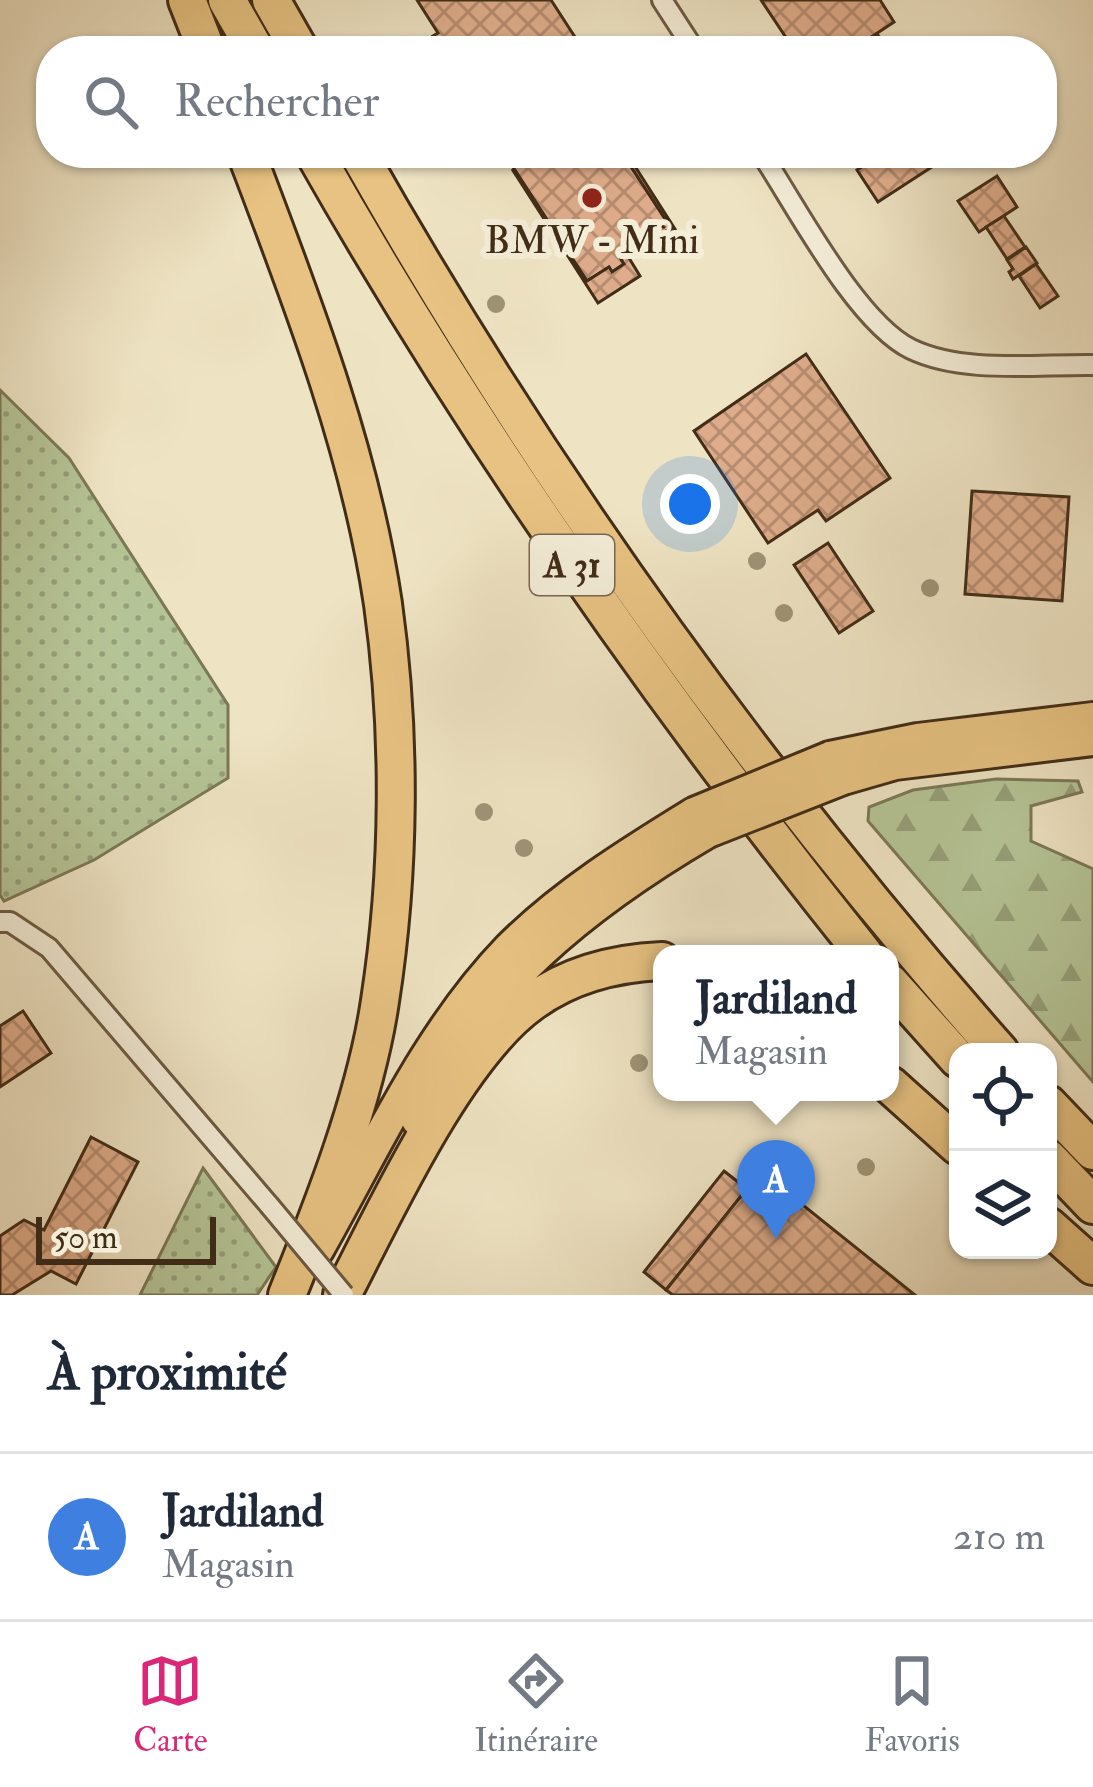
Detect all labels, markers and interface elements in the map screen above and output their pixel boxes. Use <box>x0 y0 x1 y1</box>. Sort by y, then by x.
search box <box>36 36 1057 168</box>
icon: search <box>78 69 144 135</box>
text: Rechercher <box>174 74 379 130</box>
marker: BMW - Mini <box>579 185 605 211</box>
place label: BMW - Mini <box>485 216 699 265</box>
your location <box>660 474 720 534</box>
road number: A 31 <box>530 535 614 595</box>
popup <box>653 945 899 1101</box>
text: Jardiland <box>695 971 857 1027</box>
text: Magasin <box>695 1027 828 1076</box>
map controls <box>949 1043 1057 1259</box>
button: locate <box>949 1043 1057 1151</box>
pin: A <box>737 1140 815 1239</box>
button: layers <box>949 1151 1057 1259</box>
scale bar <box>36 1211 216 1264</box>
text: 50 m <box>54 1217 118 1258</box>
text: À proximité <box>48 1341 287 1405</box>
text: Jardiland <box>162 1484 324 1540</box>
text: A <box>75 1512 99 1561</box>
text: 210 m <box>953 1512 1045 1561</box>
text: Magasin <box>162 1540 295 1589</box>
tab: Carte <box>133 1648 208 1761</box>
tab: Itinéraire <box>474 1648 598 1761</box>
tab: Favoris <box>865 1648 960 1761</box>

